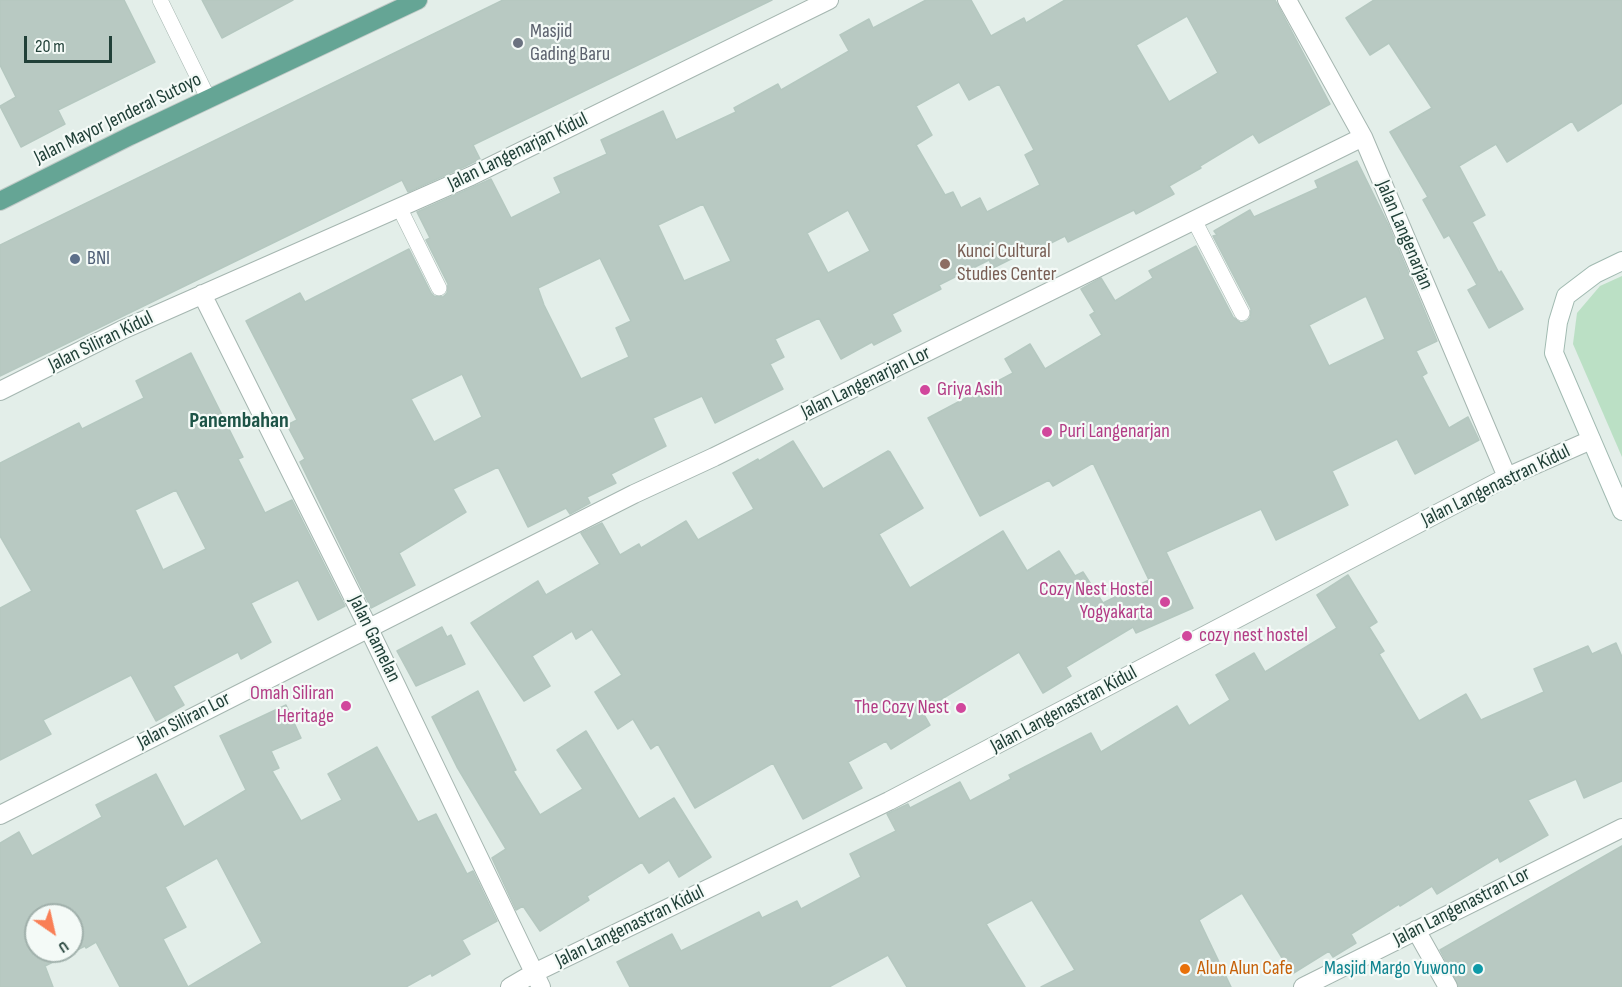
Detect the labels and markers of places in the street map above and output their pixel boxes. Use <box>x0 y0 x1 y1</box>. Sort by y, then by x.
place label: Masjid Gading Baru <box>530 20 610 67</box>
marker: Masjid Gading Baru <box>511 36 525 50</box>
place label: Kunci Cultural Studies Center <box>957 240 1056 287</box>
place label: BNI <box>87 247 110 271</box>
marker: BNI <box>68 252 82 266</box>
marker: Kunci Cultural Studies Center <box>938 257 952 271</box>
place label: Griya Asih <box>937 378 1003 402</box>
marker: Griya Asih <box>918 383 932 397</box>
place label: Puri Langenarjan <box>1059 420 1170 444</box>
marker: Puri Langenarjan <box>1040 425 1054 439</box>
place label: Cozy Nest Hostel Yogyakarta <box>1039 578 1153 625</box>
marker: Cozy Nest Hostel Yogyakarta <box>1158 595 1172 609</box>
place label: cozy nest hostel <box>1199 624 1308 648</box>
marker: cozy nest hostel <box>1180 629 1194 643</box>
place label: Omah Siliran Heritage <box>250 682 334 729</box>
place label: The Cozy Nest <box>854 696 949 720</box>
marker: Omah Siliran Heritage <box>339 699 353 713</box>
marker: The Cozy Nest <box>954 701 968 715</box>
place label: Alun Alun Cafe <box>1197 957 1293 981</box>
place label: Masjid Margo Yuwono <box>1324 957 1466 981</box>
marker: Alun Alun Cafe <box>1178 962 1192 976</box>
marker: Masjid Margo Yuwono <box>1471 962 1485 976</box>

